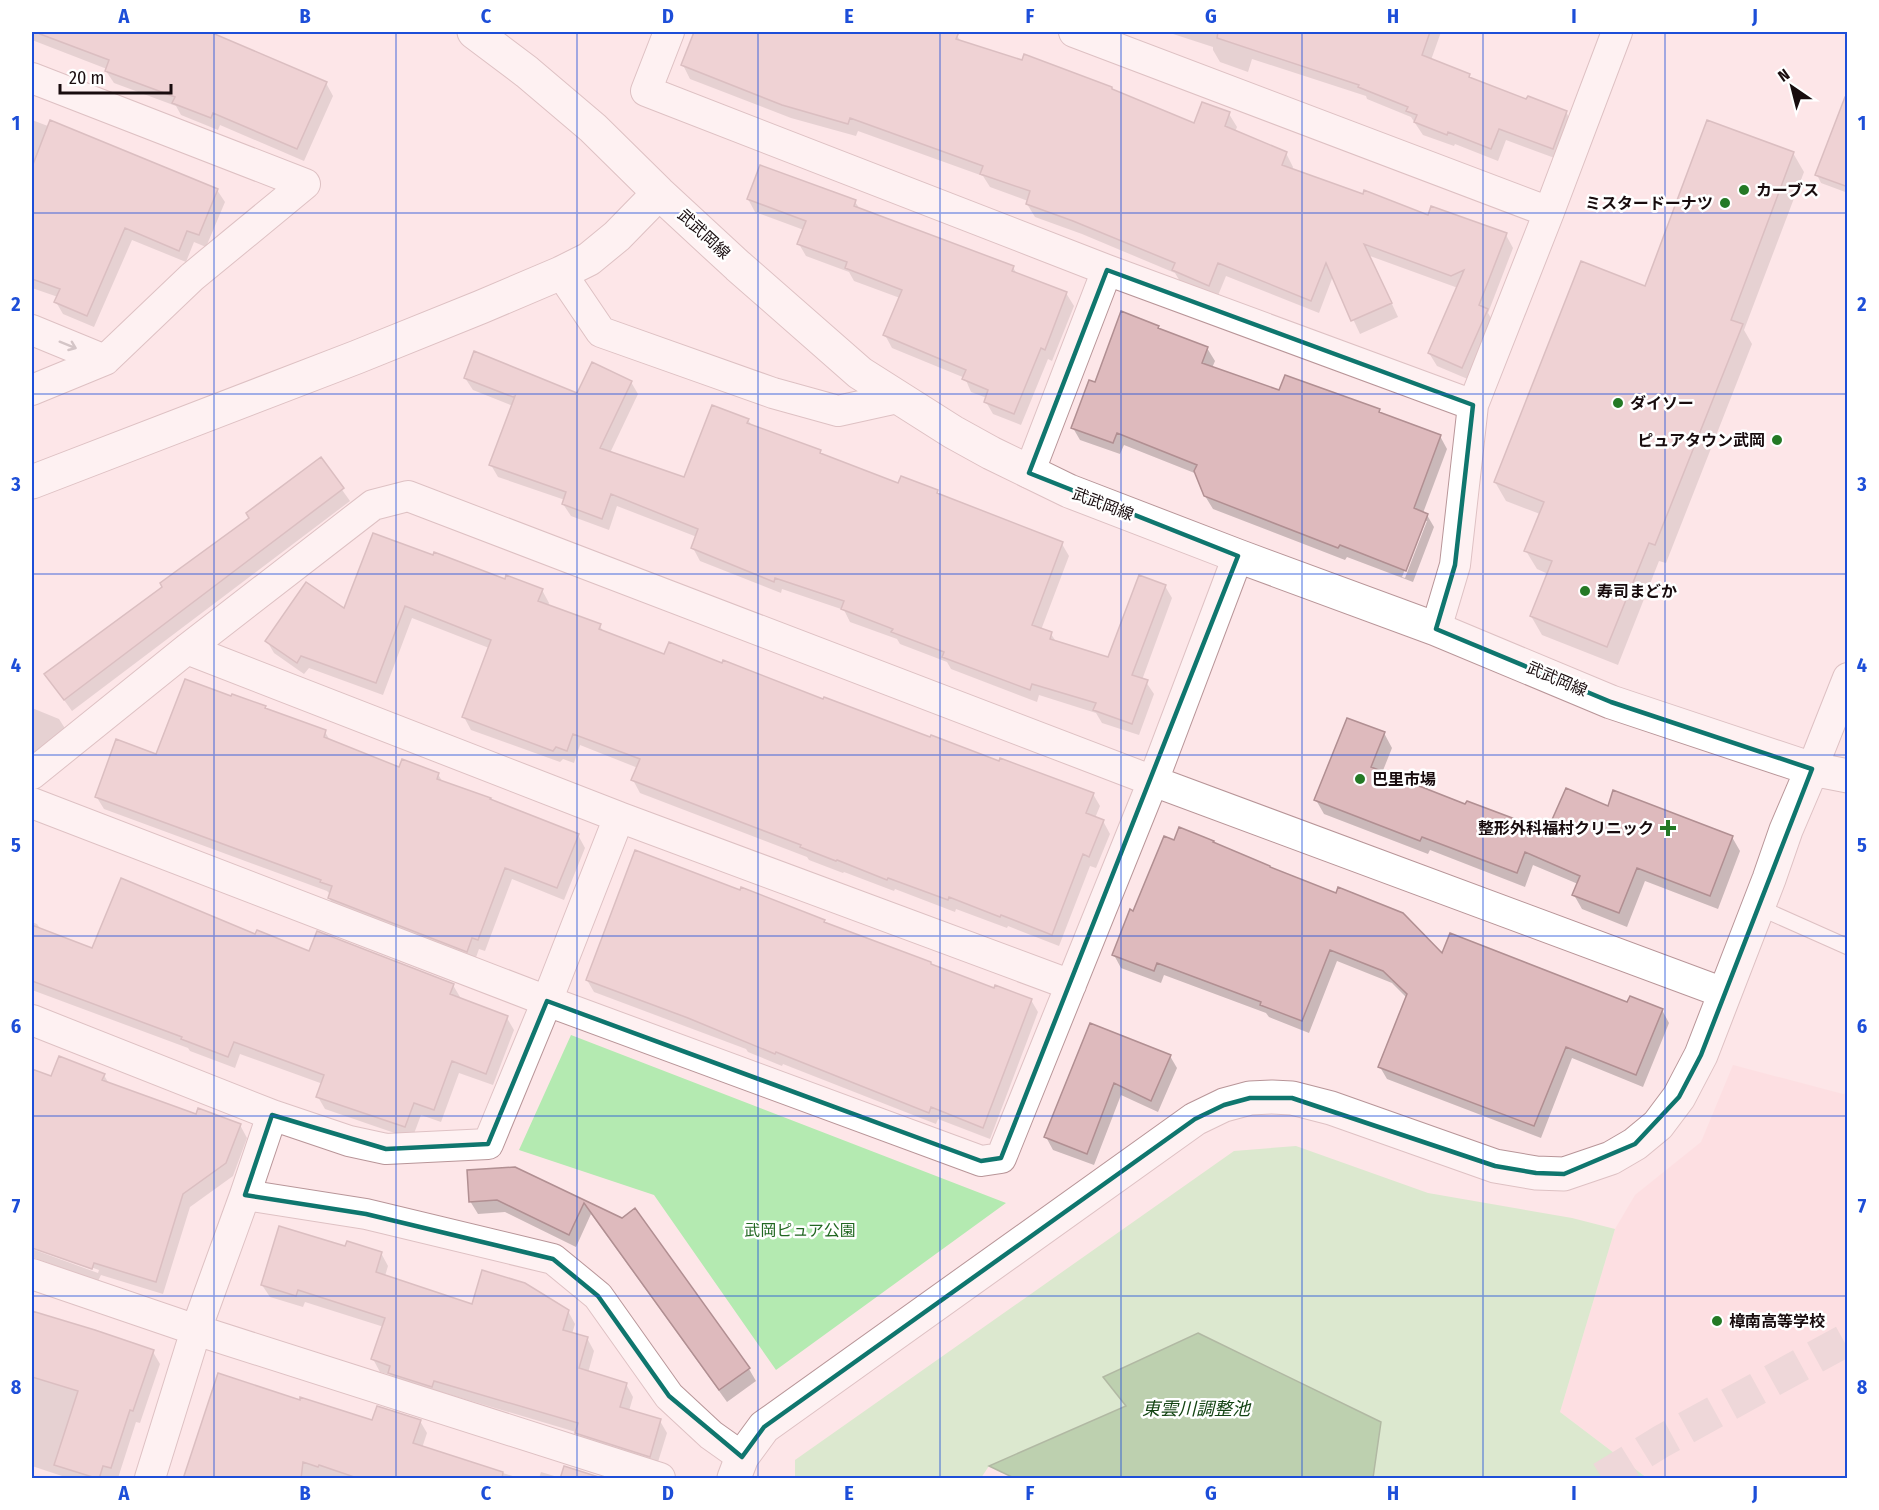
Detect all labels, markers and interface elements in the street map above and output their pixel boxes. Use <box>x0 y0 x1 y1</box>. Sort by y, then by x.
text: A <box>118 4 131 28</box>
text: B <box>299 4 311 28</box>
text: C <box>481 4 492 28</box>
text: D <box>662 4 674 28</box>
text: E <box>844 4 854 28</box>
text: F <box>1026 4 1035 28</box>
text: G <box>1205 4 1217 28</box>
text: H <box>1387 4 1399 28</box>
text: I <box>1571 4 1577 28</box>
text: J <box>1751 4 1758 28</box>
scale bar <box>60 57 171 95</box>
north arrow <box>1762 57 1822 117</box>
text: N <box>1774 65 1793 86</box>
text: 20 m <box>69 67 104 89</box>
text: 1 <box>12 111 20 135</box>
text: 1 <box>1858 111 1866 135</box>
place label: カーブス <box>1756 181 1819 200</box>
marker: カーブス <box>1737 183 1751 197</box>
place label: ミスタードーナツ <box>1585 194 1713 213</box>
marker: ミスタードーナツ <box>1718 196 1732 210</box>
street label: 武武岡線 <box>674 205 734 263</box>
text: 2 <box>10 292 21 316</box>
text: 2 <box>1856 292 1867 316</box>
one-way arrow <box>59 340 77 351</box>
place label: ダイソー <box>1630 394 1694 413</box>
marker: ダイソー <box>1611 396 1625 410</box>
place label: ピュアタウン武岡 <box>1637 431 1765 450</box>
marker: ピュアタウン武岡 <box>1770 433 1784 447</box>
text: 3 <box>10 472 21 496</box>
text: 3 <box>1856 472 1867 496</box>
street label: 武武岡線 <box>1070 484 1136 524</box>
place label: 寿司まどか <box>1597 582 1677 601</box>
marker: 寿司まどか <box>1578 584 1592 598</box>
text: 4 <box>11 653 21 677</box>
text: 4 <box>1857 653 1867 677</box>
street label: 武武岡線 <box>1524 658 1590 700</box>
place label: 巴里市場 <box>1372 770 1436 789</box>
marker: 巴里市場 <box>1353 772 1367 786</box>
place label: 整形外科福村クリニック <box>1478 819 1654 838</box>
marker: 整形外科福村クリニック <box>1659 819 1677 837</box>
text: 5 <box>11 833 21 857</box>
text: 5 <box>1857 833 1867 857</box>
text: 6 <box>11 1014 21 1038</box>
text: 6 <box>1857 1014 1867 1038</box>
text: 7 <box>12 1194 21 1218</box>
text: 7 <box>1858 1194 1867 1218</box>
park label: 武岡ピュア公園 <box>744 1221 856 1240</box>
place label: 樟南高等学校 <box>1729 1312 1825 1331</box>
marker: 樟南高等学校 <box>1710 1314 1724 1328</box>
text: 8 <box>11 1375 22 1399</box>
text: 8 <box>1857 1375 1868 1399</box>
water label: 東雲川調整池 <box>1142 1398 1252 1420</box>
text: A <box>118 1481 131 1505</box>
text: B <box>299 1481 311 1505</box>
text: C <box>481 1481 492 1505</box>
text: D <box>662 1481 674 1505</box>
text: E <box>844 1481 854 1505</box>
text: F <box>1026 1481 1035 1505</box>
text: G <box>1205 1481 1217 1505</box>
text: H <box>1387 1481 1399 1505</box>
text: I <box>1571 1481 1577 1505</box>
text: J <box>1751 1481 1758 1505</box>

